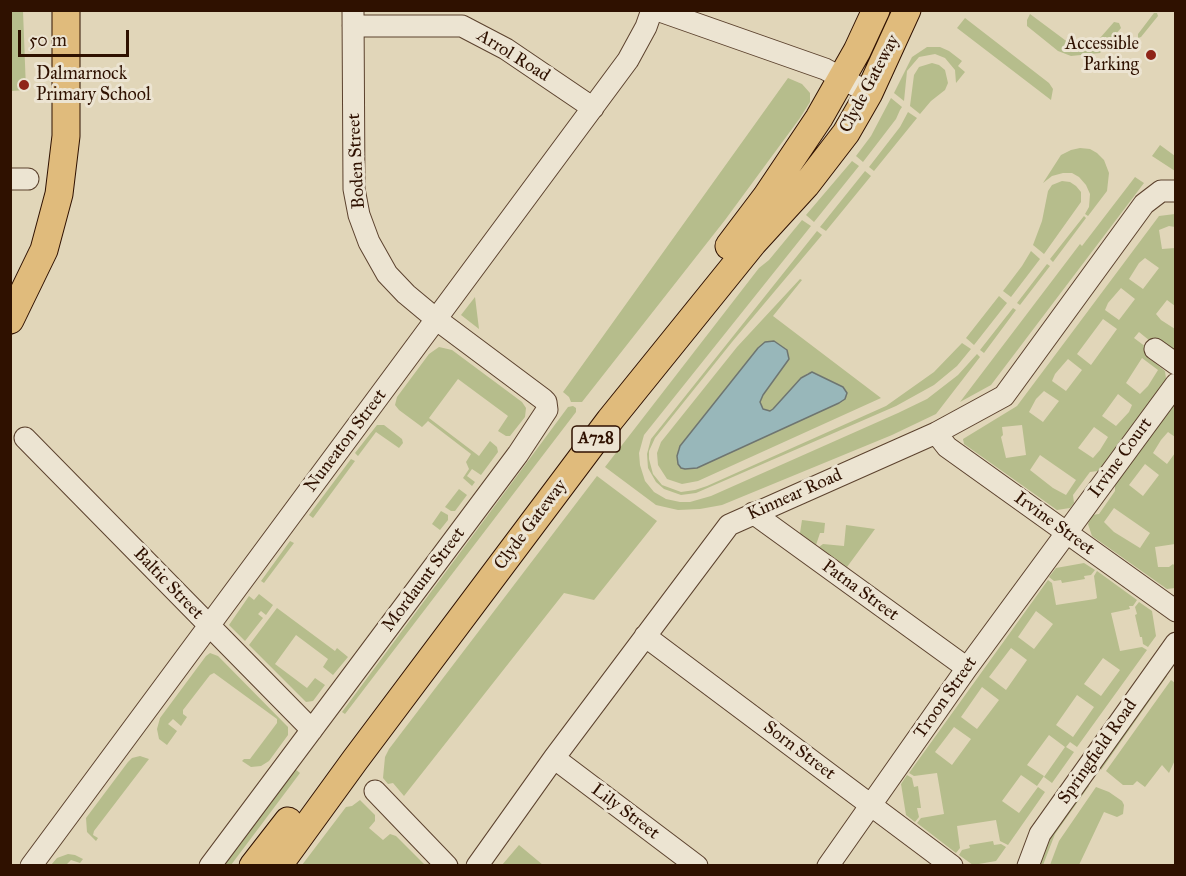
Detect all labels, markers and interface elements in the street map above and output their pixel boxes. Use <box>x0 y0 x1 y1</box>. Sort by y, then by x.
scale bar <box>21 18 132 56</box>
street label: Arrol Road <box>473 25 553 87</box>
text: 50 m <box>29 29 67 51</box>
street label: Clyde Gateway <box>835 31 905 137</box>
place label: Accessible Parking <box>1065 34 1139 76</box>
marker: Accessible Parking <box>1144 48 1158 62</box>
place label: Dalmarnock Primary School <box>36 64 151 106</box>
marker: Dalmarnock Primary School <box>17 78 31 92</box>
street label: Boden Street <box>344 113 370 209</box>
street label: Nuneaton Street <box>300 385 392 497</box>
street label: Irvine Court <box>1085 414 1157 502</box>
road number: A728 <box>572 426 620 452</box>
street label: Kinnear Road <box>744 465 846 525</box>
street label: Clyde Gateway <box>490 475 572 575</box>
street label: Irvine Street <box>1010 488 1098 560</box>
street label: Mordaunt Street <box>378 524 470 636</box>
street label: Baltic Street <box>128 544 208 624</box>
street label: Patna Street <box>817 556 903 626</box>
street label: Troon Street <box>910 653 982 743</box>
street label: Springfield Road <box>1054 695 1142 809</box>
street label: Sorn Street <box>759 717 839 785</box>
street label: Lily Street <box>587 779 663 845</box>

